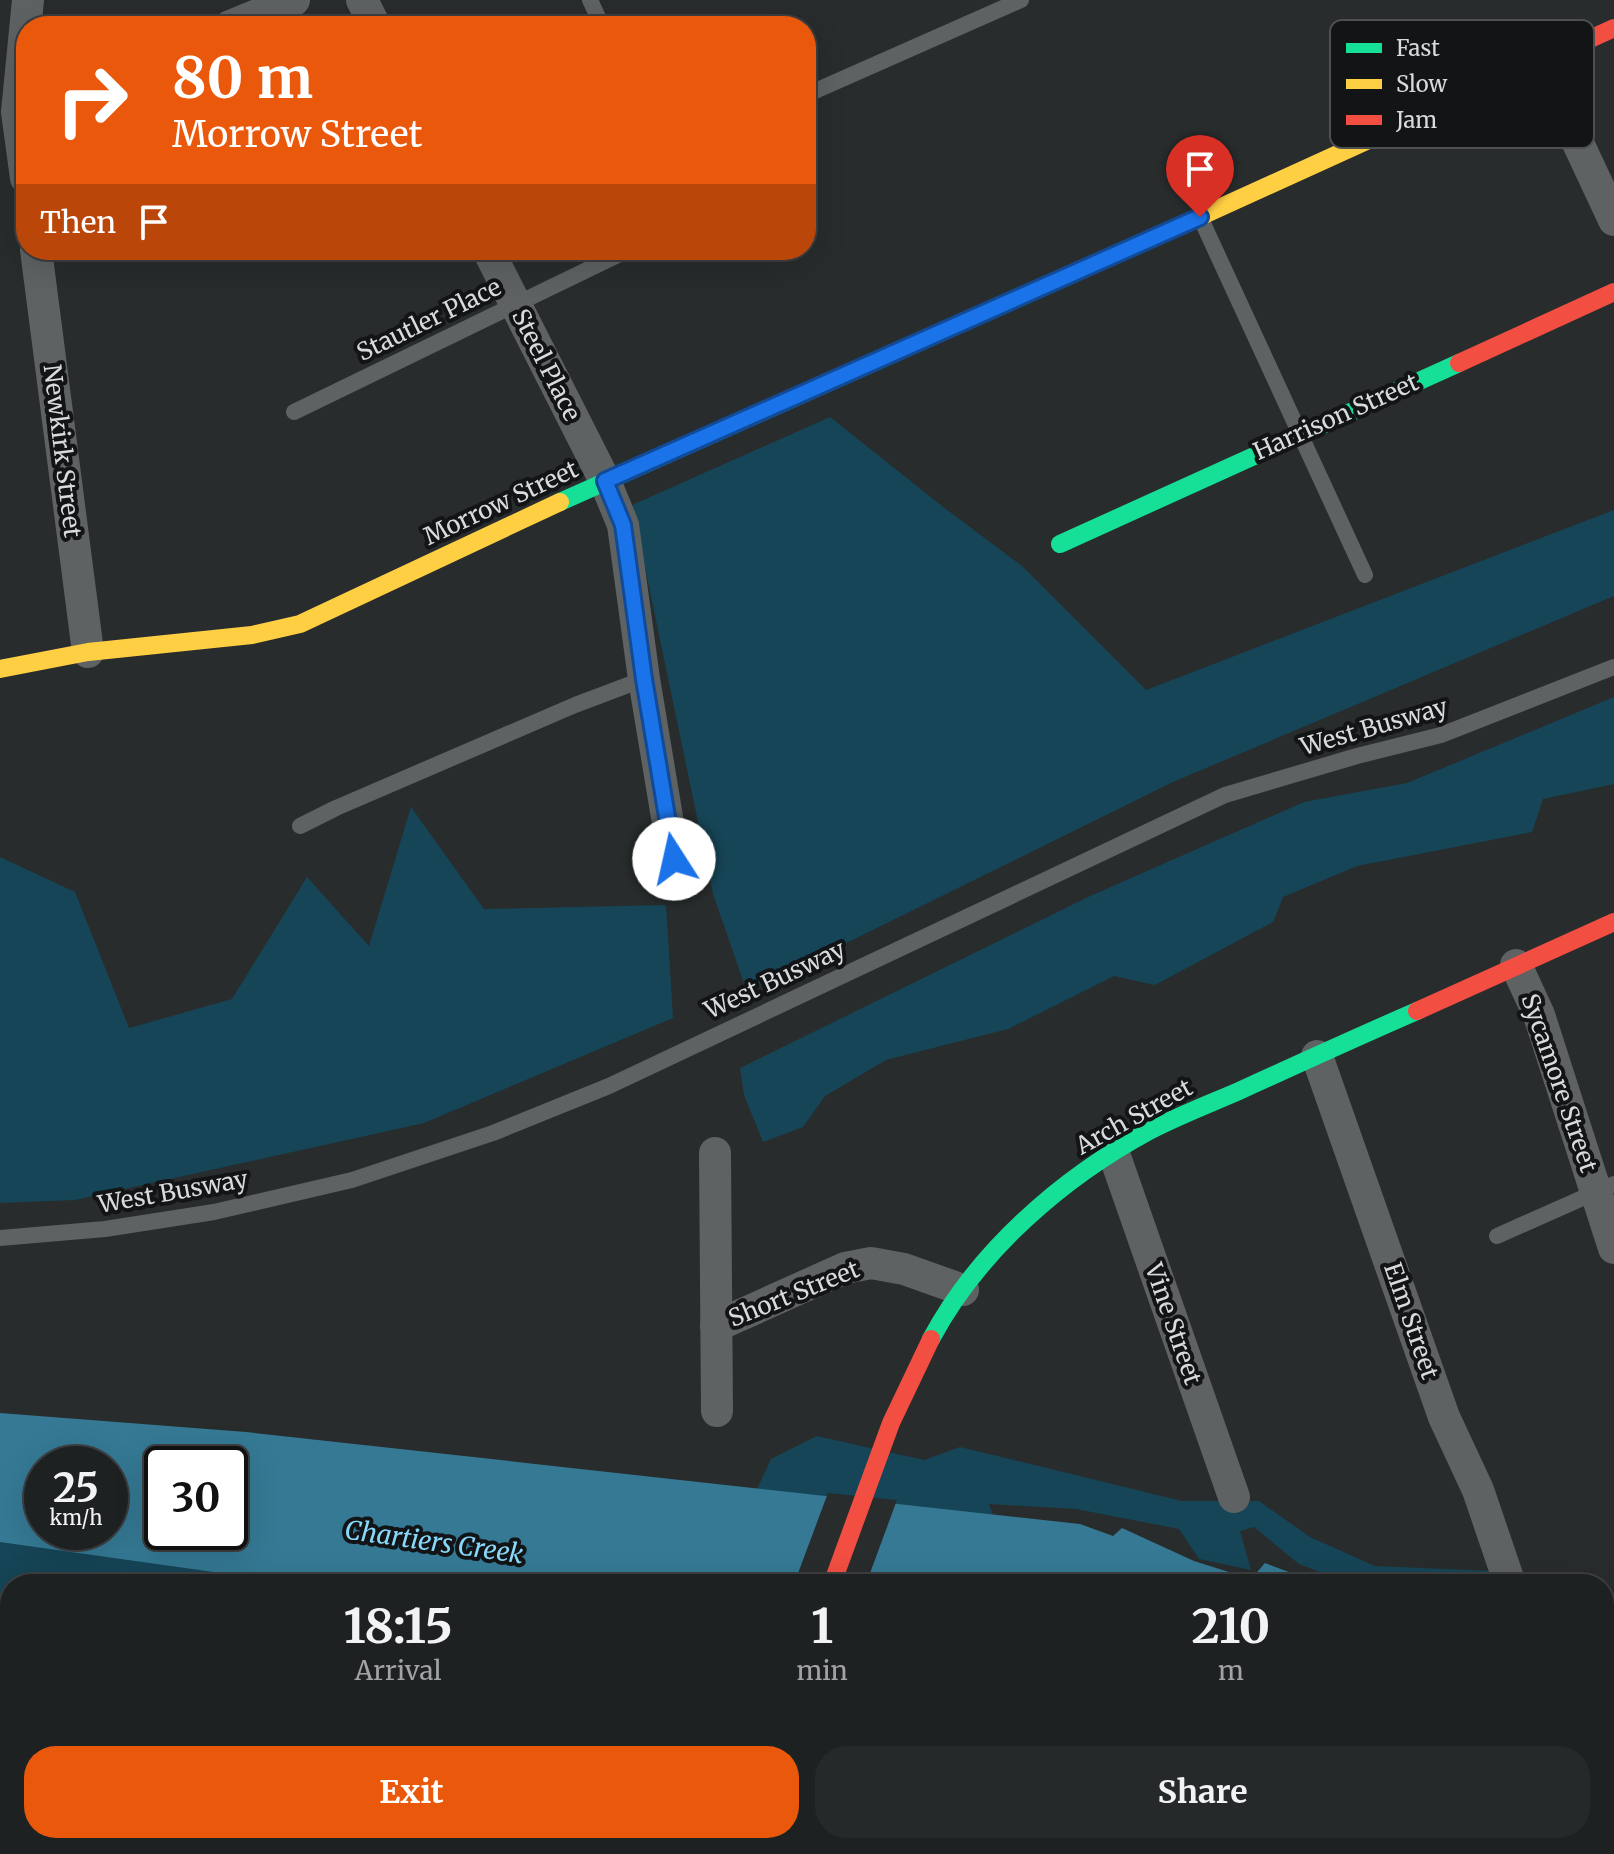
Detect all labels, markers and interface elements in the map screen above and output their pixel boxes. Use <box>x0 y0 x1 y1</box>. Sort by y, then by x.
legend <box>1330 20 1594 148</box>
text: Fast <box>1396 34 1440 62</box>
text: 80 m <box>172 43 313 113</box>
icon: right <box>40 48 144 152</box>
text: Slow <box>1396 70 1447 98</box>
text: Jam <box>1395 106 1437 134</box>
text: Morrow Street <box>172 112 423 157</box>
pin <box>1166 135 1234 217</box>
icon: arrive <box>1178 147 1222 191</box>
icon: arrive <box>132 200 176 244</box>
text: Then <box>40 203 116 241</box>
street label: Stautler Place <box>352 271 506 368</box>
street label: Steel Place <box>505 304 588 426</box>
street label: Newkirk Street <box>37 363 89 540</box>
street label: Harrison Street <box>1248 366 1424 467</box>
street label: Morrow Street <box>419 453 584 552</box>
street label: West Busway <box>1296 691 1451 763</box>
position arrow <box>632 817 716 901</box>
street label: West Busway <box>699 933 850 1026</box>
street label: Sycamore Street <box>1514 989 1605 1177</box>
street label: Arch Street <box>1069 1071 1198 1162</box>
street label: West Busway <box>95 1163 250 1220</box>
street label: Short Street <box>724 1253 864 1334</box>
street label: Vine Street <box>1138 1258 1209 1389</box>
street label: Elm Street <box>1377 1259 1446 1384</box>
speed limit sign: 30 <box>144 1446 248 1550</box>
text: 25 <box>53 1463 99 1513</box>
text: km/h <box>50 1505 102 1530</box>
water label: Chartiers Creek <box>343 1513 525 1570</box>
text: 18:15 <box>344 1596 453 1656</box>
text: 1 <box>811 1596 833 1656</box>
text: 210 <box>1191 1596 1270 1656</box>
text: Arrival <box>355 1654 442 1687</box>
text: min <box>796 1654 848 1687</box>
text: m <box>1218 1654 1244 1687</box>
button: Exit <box>24 1746 799 1838</box>
button: Share <box>815 1746 1590 1838</box>

